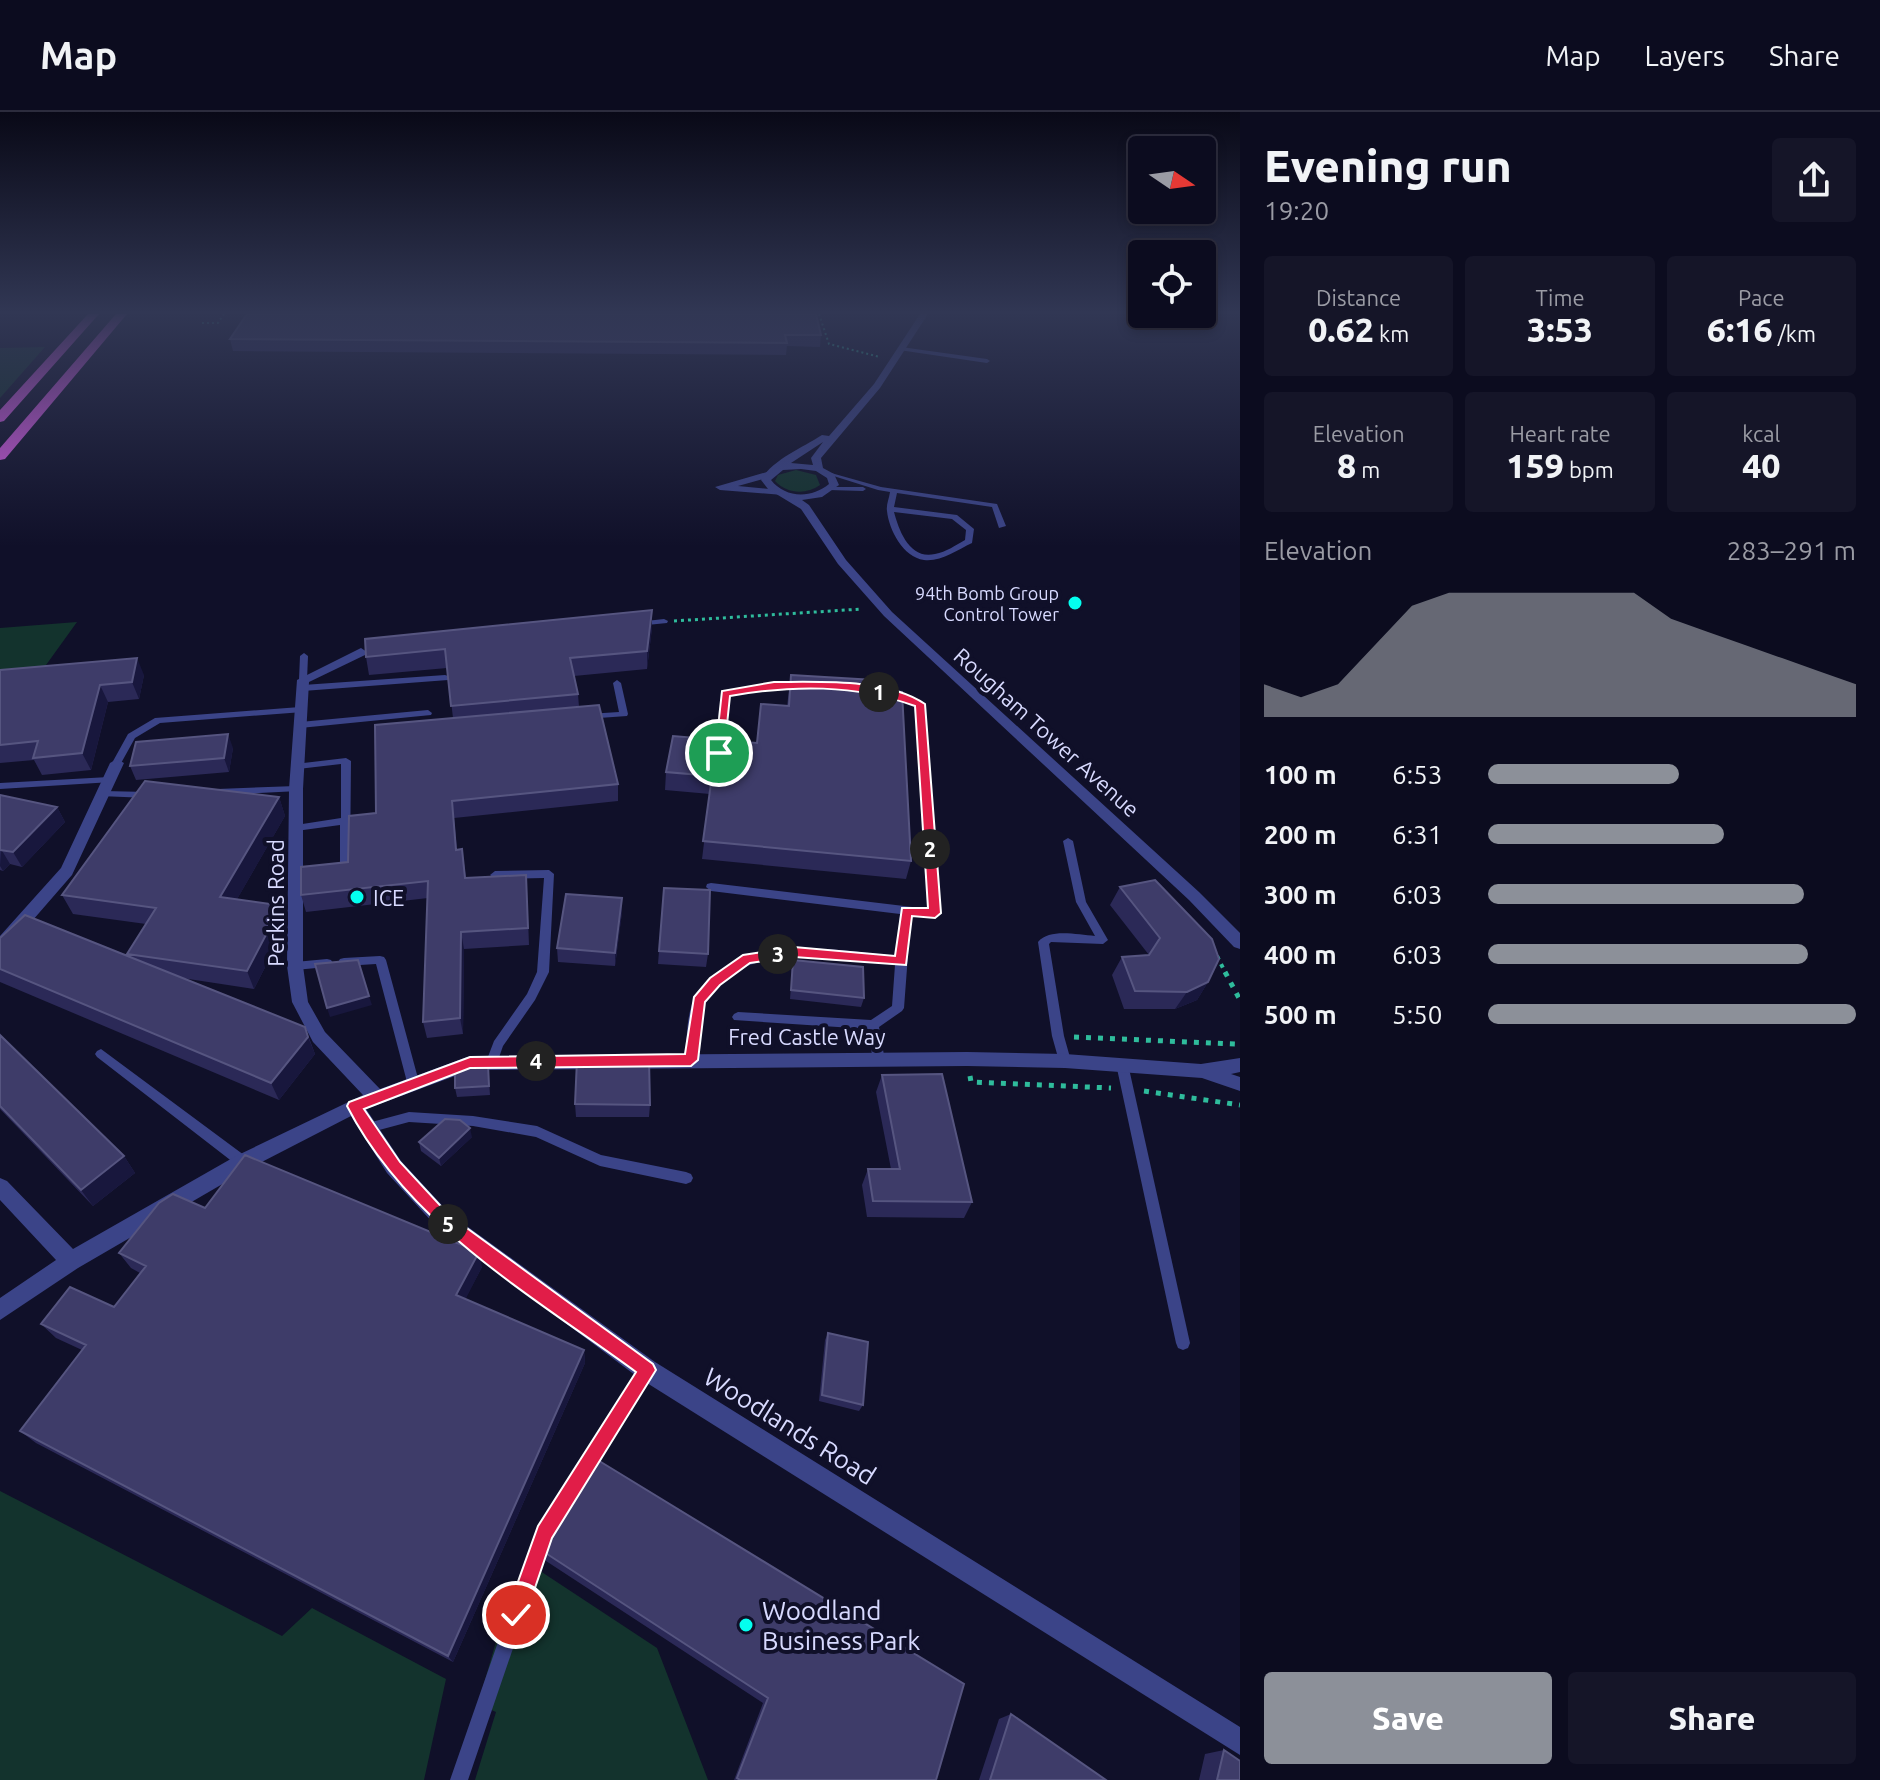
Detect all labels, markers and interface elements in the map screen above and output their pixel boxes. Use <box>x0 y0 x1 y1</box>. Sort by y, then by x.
text: Map <box>40 34 117 76</box>
text: Map <box>1545 40 1601 71</box>
text: Layers <box>1645 40 1725 71</box>
text: Share <box>1769 40 1840 71</box>
north arrow <box>1128 136 1216 224</box>
map controls <box>1128 136 1216 328</box>
button: share <box>1772 138 1856 222</box>
text: Evening run <box>1264 141 1512 190</box>
text: 19:20 <box>1264 196 1329 225</box>
button: locate <box>1128 240 1216 328</box>
text: Distance <box>1316 285 1401 310</box>
text: Time <box>1535 285 1585 310</box>
text: Pace <box>1738 285 1785 310</box>
text: 0.62 <box>1308 310 1374 348</box>
text: 3:53 <box>1527 310 1593 348</box>
text: 6:16 <box>1707 310 1773 348</box>
text: km <box>1374 321 1409 346</box>
text: /km <box>1773 321 1816 346</box>
text: Elevation <box>1313 421 1405 446</box>
text: Heart rate <box>1509 421 1611 446</box>
text: kcal <box>1742 421 1780 446</box>
text: 8 <box>1337 446 1356 484</box>
text: 159 <box>1506 446 1564 484</box>
text: 40 <box>1742 446 1781 484</box>
text: m <box>1356 457 1380 482</box>
text: bpm <box>1564 457 1614 482</box>
text: Elevation <box>1264 536 1372 565</box>
text: 283–291 m <box>1727 536 1856 565</box>
place label: 94th Bomb Group Control Tower <box>915 583 1059 624</box>
marker: 94th Bomb Group Control Tower <box>1066 594 1084 612</box>
street label: Rougham Tower Avenue <box>949 642 1145 822</box>
pin: 1 <box>859 672 899 712</box>
text: 1 <box>873 679 885 704</box>
pin <box>685 719 753 787</box>
icon: arrive <box>697 731 741 775</box>
text: 100 m <box>1264 760 1337 789</box>
text: 6:53 <box>1392 760 1442 789</box>
text: 200 m <box>1264 820 1337 849</box>
text: 6:31 <box>1392 820 1442 849</box>
pin: 2 <box>910 829 950 869</box>
text: 2 <box>924 836 936 861</box>
street label: Perkins Road <box>263 839 288 967</box>
text: 300 m <box>1264 880 1337 909</box>
text: 6:03 <box>1392 880 1442 909</box>
place label: ICE <box>373 885 404 910</box>
marker: ICE <box>348 888 366 906</box>
pin: 3 <box>758 934 798 974</box>
text: 400 m <box>1264 940 1337 969</box>
text: 6:03 <box>1392 940 1442 969</box>
text: 3 <box>772 941 784 966</box>
text: 500 m <box>1264 1000 1337 1029</box>
text: 5:50 <box>1392 1000 1442 1029</box>
street label: Fred Castle Way <box>728 1024 886 1049</box>
pin: 4 <box>516 1041 556 1081</box>
text: 4 <box>530 1048 542 1073</box>
pin: 5 <box>428 1204 468 1244</box>
text: 5 <box>442 1211 454 1236</box>
street label: Woodlands Road <box>699 1362 881 1490</box>
pin <box>482 1581 550 1649</box>
icon: check <box>494 1593 538 1637</box>
place label: Woodland Business Park <box>762 1596 920 1655</box>
marker: Woodland Business Park <box>737 1616 755 1634</box>
button: Save <box>1264 1672 1552 1764</box>
button: Share <box>1568 1672 1856 1764</box>

